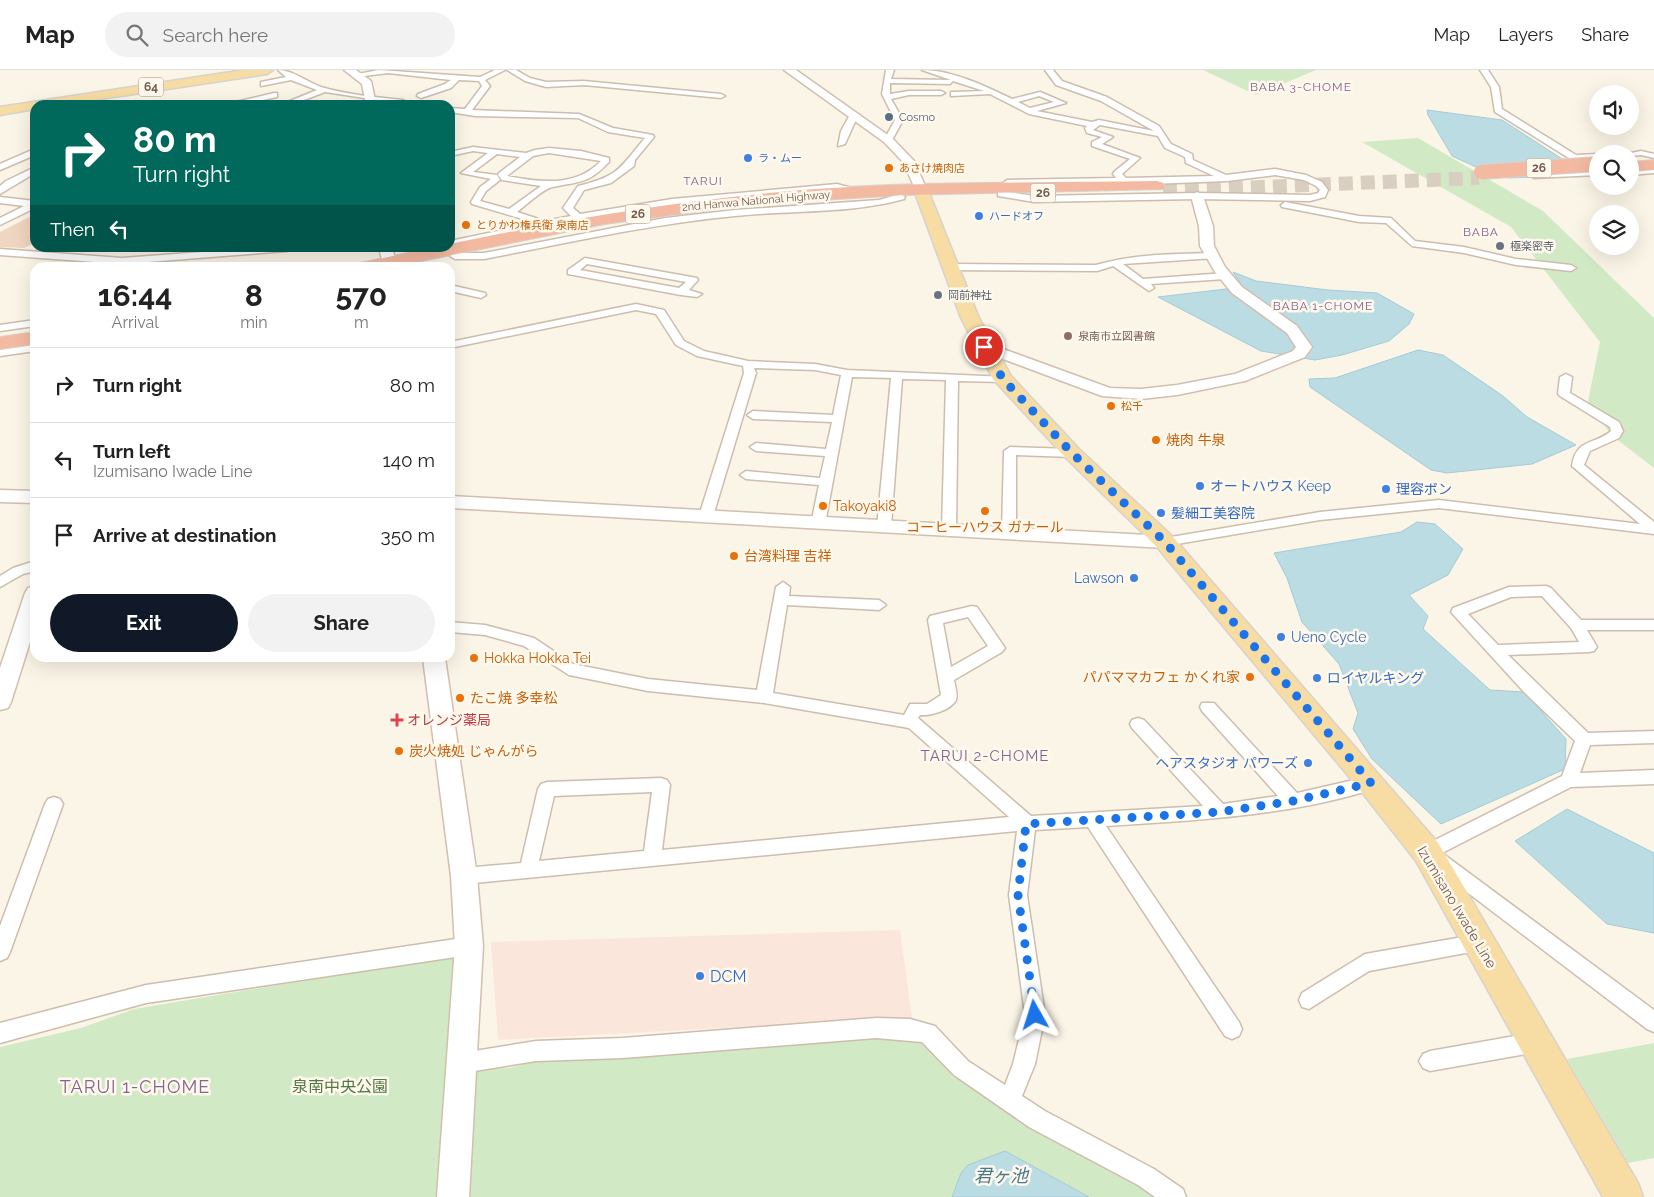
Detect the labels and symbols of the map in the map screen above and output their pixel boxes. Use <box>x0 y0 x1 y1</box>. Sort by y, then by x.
road number: 64 <box>138 78 164 96</box>
district label: BABA 3-CHOME <box>1250 80 1352 94</box>
marker: Cosmo <box>883 111 895 123</box>
place label: Cosmo <box>899 111 936 124</box>
marker: ラ・ムー <box>742 152 754 164</box>
place label: ラ・ムー <box>758 152 802 165</box>
road number: 26 <box>1526 159 1552 178</box>
marker: あさけ焼肉店 <box>883 162 895 174</box>
place label: あさけ焼肉店 <box>899 162 965 175</box>
district label: TARUI <box>683 174 723 188</box>
road number: 26 <box>1030 184 1056 202</box>
street label: 2nd Hanwa National Highway <box>681 188 831 214</box>
road number: 26 <box>626 204 650 224</box>
marker: ハードオフ <box>973 210 985 222</box>
place label: ハードオフ <box>989 210 1044 223</box>
marker: とりかわ権兵衛 泉南店 <box>460 219 472 231</box>
place label: とりかわ権兵衛 泉南店 <box>476 219 589 232</box>
district label: BABA <box>1463 225 1499 239</box>
marker: 極楽密寺 <box>1494 240 1506 252</box>
place label: 極楽密寺 <box>1510 240 1554 253</box>
marker: 岡前神社 <box>932 289 944 301</box>
place label: 岡前神社 <box>948 289 992 302</box>
district label: BABA 1-CHOME <box>1273 299 1373 313</box>
pin <box>963 326 1005 368</box>
marker: 泉南市立図書館 <box>1062 330 1074 342</box>
place label: 泉南市立図書館 <box>1078 330 1155 343</box>
marker: 松千 <box>1105 400 1117 412</box>
place label: 松千 <box>1121 400 1143 413</box>
place label: 焼肉 牛泉 <box>1166 432 1226 448</box>
marker: 焼肉 牛泉 <box>1150 434 1162 446</box>
place label: オートハウス Keep <box>1210 478 1332 494</box>
marker: オートハウス Keep <box>1194 480 1206 492</box>
place label: 理容ボン <box>1396 481 1452 497</box>
marker: 理容ボン <box>1380 483 1392 495</box>
place label: Takoyaki8 <box>833 498 897 514</box>
marker: Takoyaki8 <box>817 500 829 512</box>
marker: コーヒーハウス ガナール <box>979 505 991 517</box>
place label: 髪細工美容院 <box>1171 505 1255 521</box>
marker: 髪細工美容院 <box>1155 507 1167 519</box>
place label: コーヒーハウス ガナール <box>906 519 1064 535</box>
place label: 台湾料理 吉祥 <box>744 548 832 564</box>
marker: 台湾料理 吉祥 <box>728 550 740 562</box>
place label: Lawson <box>1074 570 1124 586</box>
marker: Lawson <box>1128 572 1140 584</box>
place label: Ueno Cycle <box>1291 629 1366 645</box>
marker: Ueno Cycle <box>1275 631 1287 643</box>
place label: Hokka Hokka Tei <box>484 650 591 666</box>
marker: Hokka Hokka Tei <box>468 652 480 664</box>
place label: パパママカフェ かくれ家 <box>1082 669 1240 685</box>
place label: ロイヤルキング <box>1327 670 1424 686</box>
marker: パパママカフェ かくれ家 <box>1244 671 1256 683</box>
marker: ロイヤルキング <box>1311 672 1323 684</box>
place label: たこ焼 多幸松 <box>470 690 558 706</box>
marker: たこ焼 多幸松 <box>454 692 466 704</box>
place label: オレンジ薬局 <box>407 712 491 728</box>
marker: オレンジ薬局 <box>391 714 403 726</box>
place label: 炭火焼処 じゃんがら <box>409 743 539 759</box>
marker: 炭火焼処 じゃんがら <box>393 745 405 757</box>
district label: TARUI 2-CHOME <box>921 747 1050 765</box>
place label: ヘアスタジオ パワーズ <box>1155 755 1298 771</box>
marker: ヘアスタジオ パワーズ <box>1302 757 1314 769</box>
street label: Izumisano Iwade Line <box>1414 843 1500 971</box>
place label: DCM <box>710 967 746 986</box>
marker: DCM <box>694 970 706 982</box>
position arrow <box>1008 988 1060 1040</box>
district label: TARUI 1-CHOME <box>60 1076 210 1097</box>
park label: 泉南中央公園 <box>292 1077 388 1096</box>
water label: 君ヶ池 <box>974 1165 1030 1186</box>

